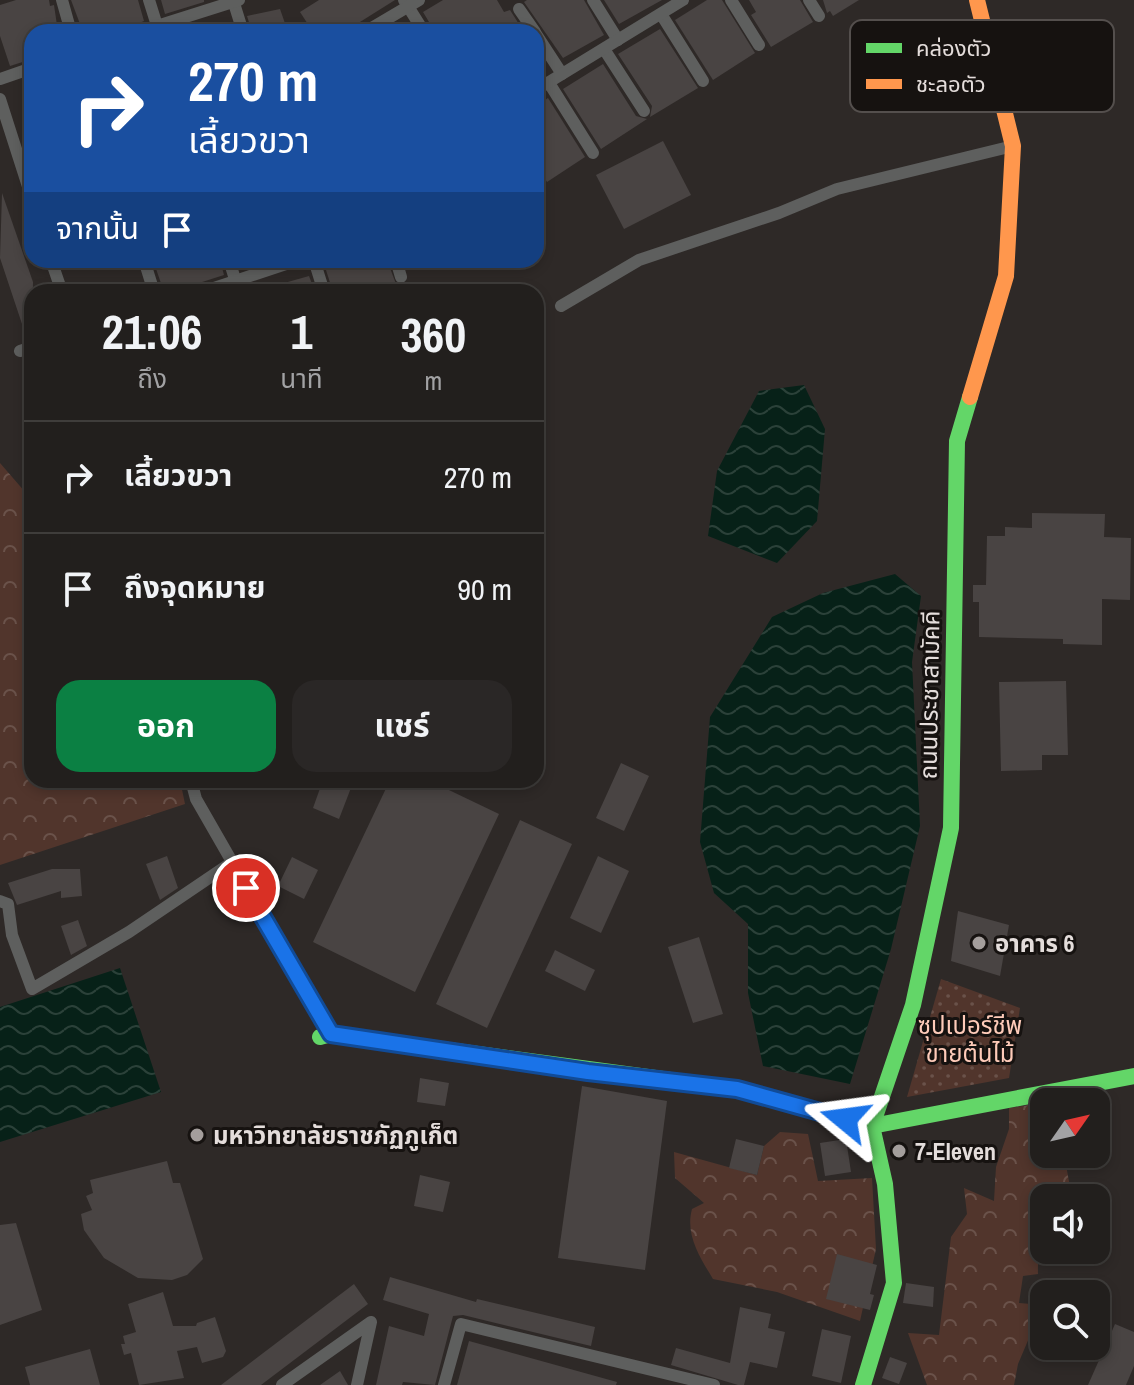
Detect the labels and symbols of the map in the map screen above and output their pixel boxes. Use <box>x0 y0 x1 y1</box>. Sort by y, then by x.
legend <box>850 20 1114 112</box>
text: คล่องตัว <box>916 33 991 63</box>
text: ชะลอตัว <box>916 69 986 99</box>
street label: ถนนประชาสามัคคี <box>912 610 946 780</box>
pin <box>212 854 280 922</box>
place label: อาคาร 6 <box>995 927 1075 959</box>
marker: อาคาร 6 <box>970 934 988 952</box>
park label: ซุปเปอร์ชีพ ขายต้นไม้ <box>918 1009 1022 1069</box>
position arrow <box>803 1077 887 1161</box>
north arrow <box>1030 1088 1110 1168</box>
place label: มหาวิทยาลัยราชภัฏภูเก็ต <box>213 1119 458 1151</box>
marker: มหาวิทยาลัยราชภัฏภูเก็ต <box>188 1126 206 1144</box>
place label: 7-Eleven <box>915 1135 996 1167</box>
marker: 7-Eleven <box>890 1142 908 1160</box>

